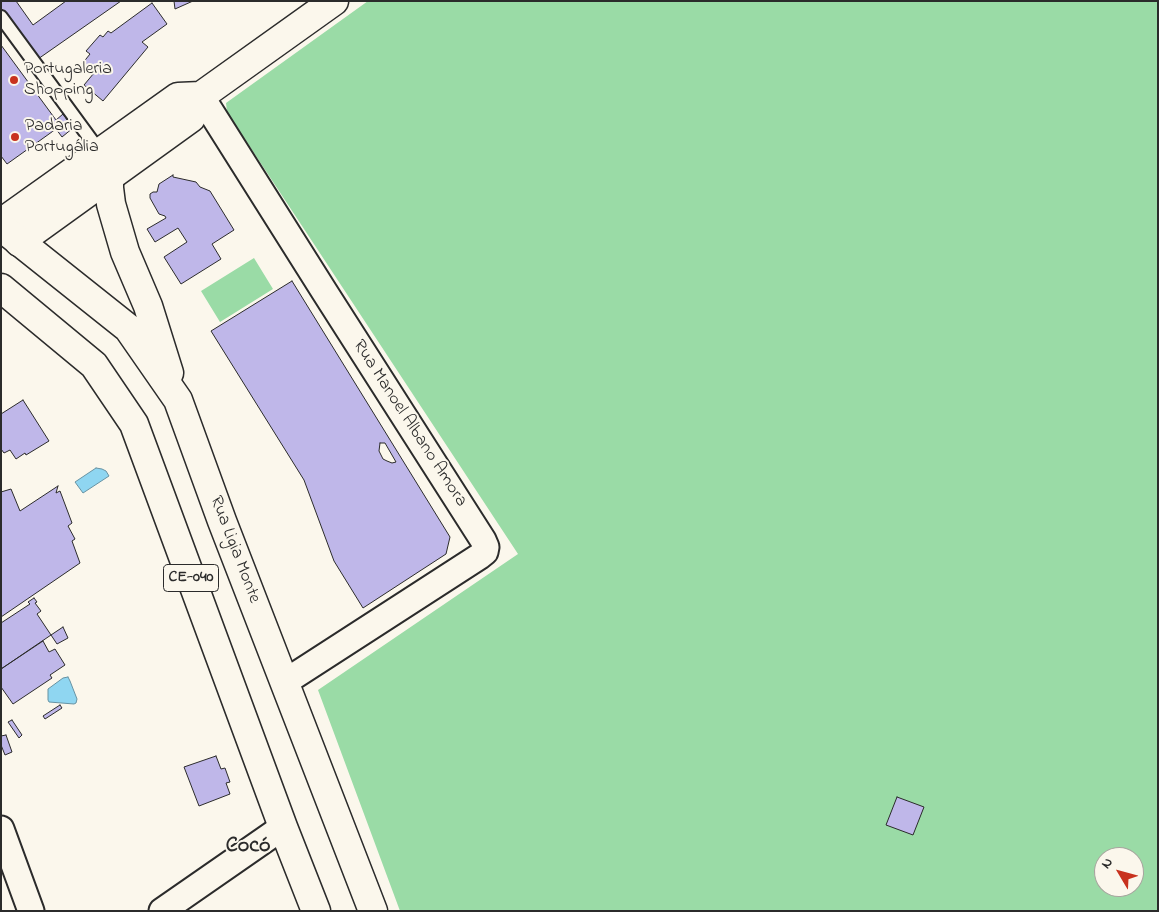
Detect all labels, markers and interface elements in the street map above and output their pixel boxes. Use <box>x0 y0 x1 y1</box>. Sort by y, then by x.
place label: Portugaleria Shopping <box>24 59 112 102</box>
marker: Portugaleria Shopping <box>8 74 20 86</box>
place label: Padaria Portugália <box>25 116 99 158</box>
marker: Padaria Portugália <box>9 131 21 143</box>
street label: Rua Manoel Albano Amora <box>347 336 471 512</box>
street label: Rua Ligia Monte <box>204 493 264 607</box>
road number: CE-040 <box>164 564 218 592</box>
district label: Cocó <box>226 834 270 860</box>
north arrow <box>1094 847 1144 897</box>
text: N <box>1096 853 1119 873</box>

